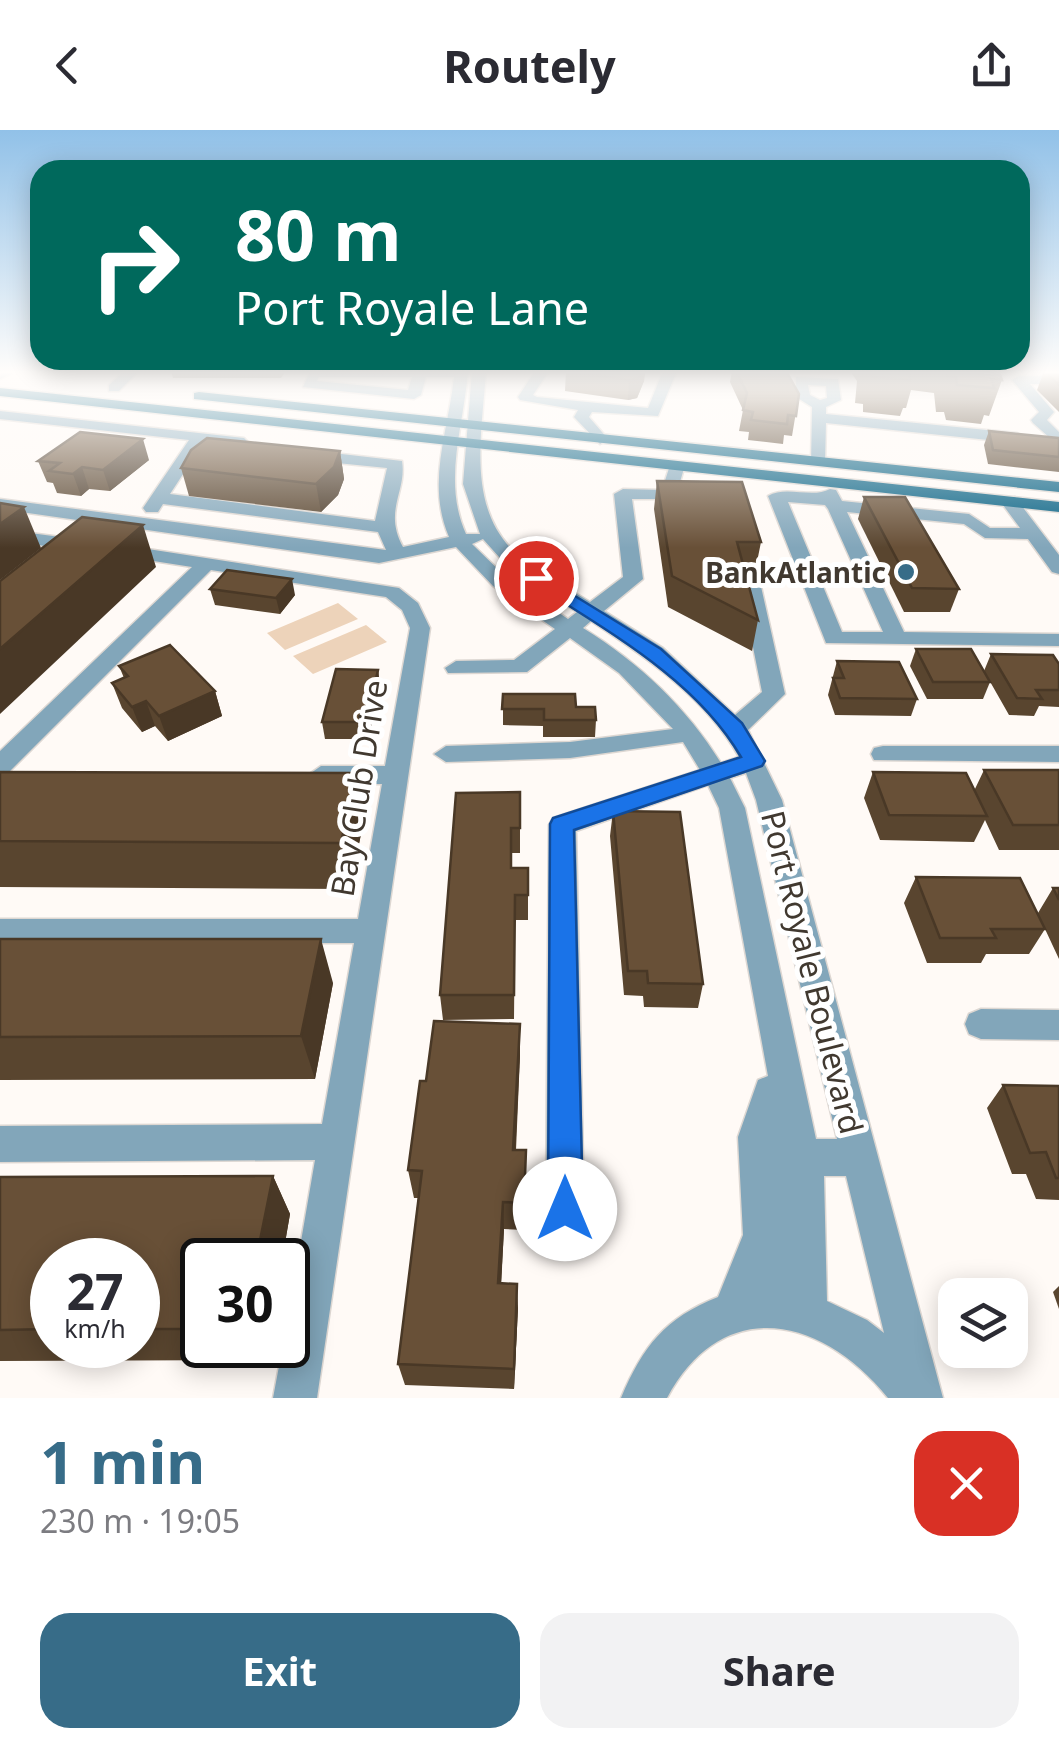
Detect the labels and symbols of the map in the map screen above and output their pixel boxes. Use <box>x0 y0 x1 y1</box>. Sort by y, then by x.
pin <box>494 536 579 621</box>
place label: BankAtlantic <box>705 553 886 591</box>
marker: BankAtlantic <box>895 561 917 583</box>
street label: Bay Club Drive <box>320 677 396 899</box>
street label: Port Royale Boulevard <box>752 806 874 1138</box>
position arrow <box>513 1157 617 1261</box>
speed limit sign: 30 <box>180 1238 310 1368</box>

